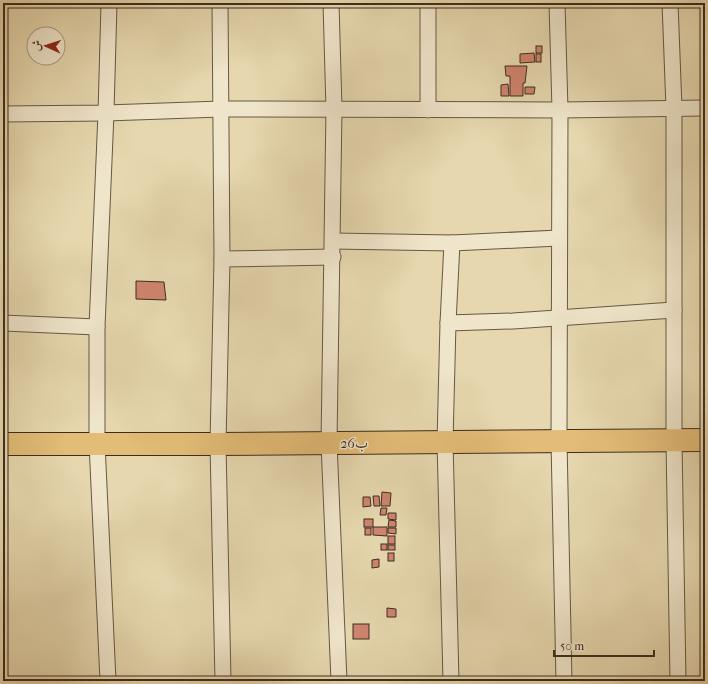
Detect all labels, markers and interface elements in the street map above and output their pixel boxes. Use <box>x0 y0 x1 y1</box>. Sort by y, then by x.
north arrow <box>26 26 66 66</box>
text: ش <box>30 40 43 51</box>
street label: 26ب <box>340 435 368 452</box>
scale bar <box>554 632 654 658</box>
text: 50 m <box>560 639 584 653</box>

